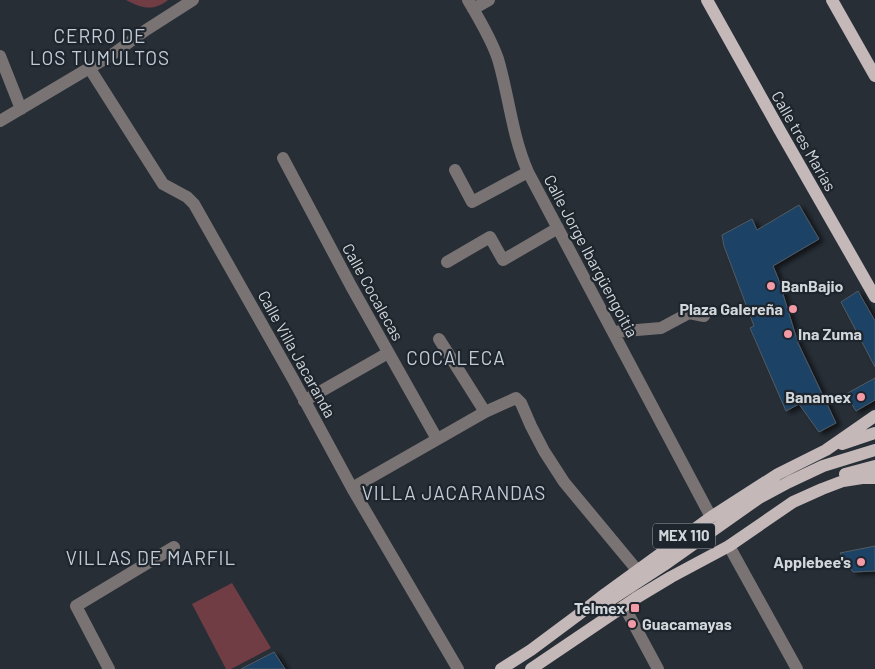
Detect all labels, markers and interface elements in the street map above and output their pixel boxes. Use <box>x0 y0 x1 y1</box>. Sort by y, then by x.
district label: CERRO DE LOS TUMULTOS <box>30 24 170 69</box>
street label: Calle tres Marías <box>768 87 841 194</box>
street label: Calle Jorge Ibargüengoitia <box>541 171 642 340</box>
street label: Calle Cocalecas <box>339 240 408 344</box>
place label: BanBajio <box>781 276 844 295</box>
marker: BanBajio <box>765 280 777 292</box>
street label: Calle Villa Jacaranda <box>255 287 340 421</box>
place label: Plaza Galereña <box>679 299 783 318</box>
marker: Plaza Galereña <box>787 303 799 315</box>
place label: Ina Zuma <box>798 324 862 343</box>
marker: Ina Zuma <box>782 328 794 340</box>
district label: COCALECA <box>406 346 506 369</box>
place label: Banamex <box>785 387 851 406</box>
marker: Banamex <box>855 391 867 403</box>
district label: VILLA JACARANDAS <box>362 481 546 504</box>
road number: MEX 110 <box>653 524 715 548</box>
district label: VILLAS DE MARFIL <box>66 546 236 569</box>
place label: Applebee's <box>773 552 851 571</box>
marker: Applebee's <box>855 556 867 568</box>
place label: Telmex <box>574 598 625 617</box>
marker: Telmex <box>629 602 641 614</box>
place label: Guacamayas <box>642 614 732 633</box>
marker: Guacamayas <box>626 618 638 630</box>

